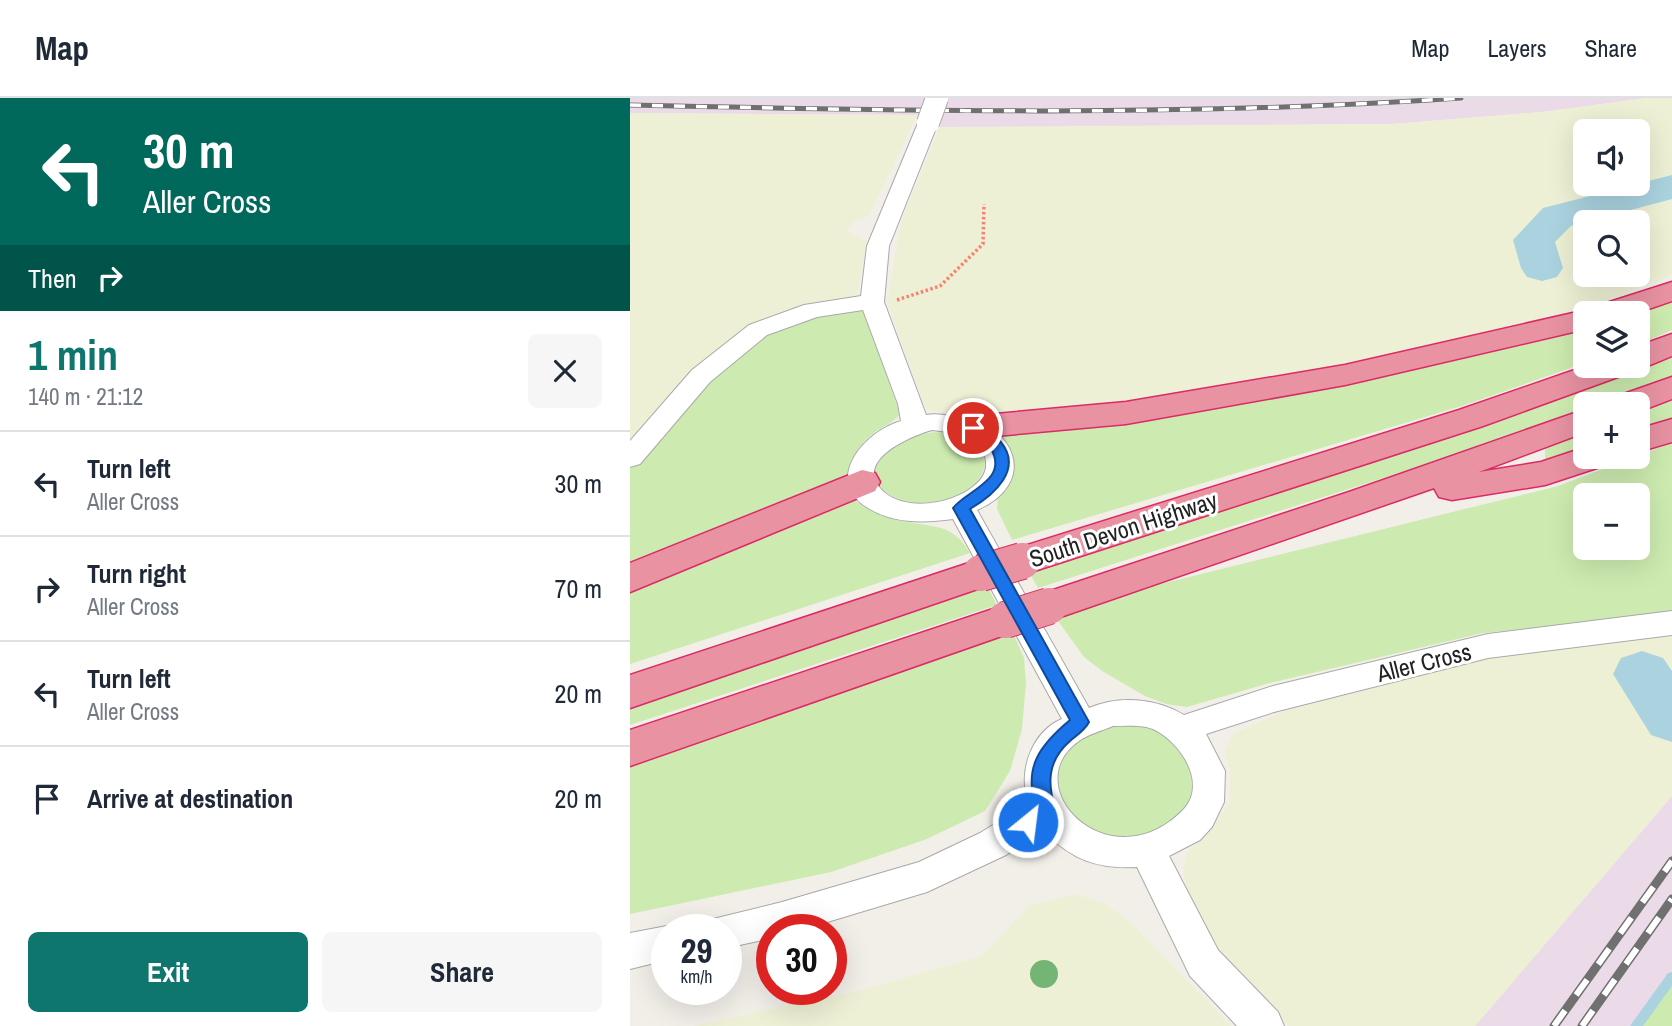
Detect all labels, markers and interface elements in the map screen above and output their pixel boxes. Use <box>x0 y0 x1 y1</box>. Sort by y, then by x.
text: Map <box>35 26 89 70</box>
text: Map <box>1411 32 1449 64</box>
text: Layers <box>1487 32 1546 64</box>
text: Share <box>1584 32 1637 64</box>
text: 30 m <box>143 117 235 183</box>
map controls <box>1573 119 1650 560</box>
button: sound <box>1573 119 1650 196</box>
icon: left <box>28 126 119 217</box>
text: Aller Cross <box>143 180 271 223</box>
button: search <box>1573 210 1650 287</box>
icon: right <box>91 259 129 297</box>
text: Then <box>28 261 77 296</box>
button: layers <box>1573 301 1650 378</box>
text: 1 min <box>28 327 118 383</box>
button: close <box>528 334 602 408</box>
text: 140 m · 21:12 <box>28 381 143 412</box>
button: + <box>1573 392 1650 469</box>
pin <box>943 398 1003 458</box>
icon: arrive <box>954 409 992 447</box>
text: Turn left <box>87 451 171 486</box>
icon: left <box>28 465 66 503</box>
text: 30 m <box>555 466 602 501</box>
street label: South Devon Highway <box>1025 483 1221 574</box>
button: − <box>1573 483 1650 560</box>
text: Aller Cross <box>87 486 179 517</box>
text: Turn right <box>87 556 186 591</box>
icon: right <box>28 570 66 608</box>
text: 70 m <box>555 571 602 606</box>
text: Aller Cross <box>87 591 179 622</box>
street label: Aller Cross <box>1372 635 1475 689</box>
text: Turn left <box>87 661 171 696</box>
icon: left <box>28 675 66 713</box>
text: 20 m <box>555 676 602 711</box>
text: Aller Cross <box>87 696 179 727</box>
icon: arrive <box>28 780 66 818</box>
text: Arrive at destination <box>87 781 293 816</box>
text: 20 m <box>555 781 602 816</box>
position arrow <box>991 785 1065 859</box>
speed limit sign: 30 <box>756 914 847 1005</box>
text: 29 <box>681 927 712 974</box>
button: Exit <box>28 932 308 1012</box>
button: Share <box>322 932 602 1012</box>
text: km/h <box>681 964 713 989</box>

